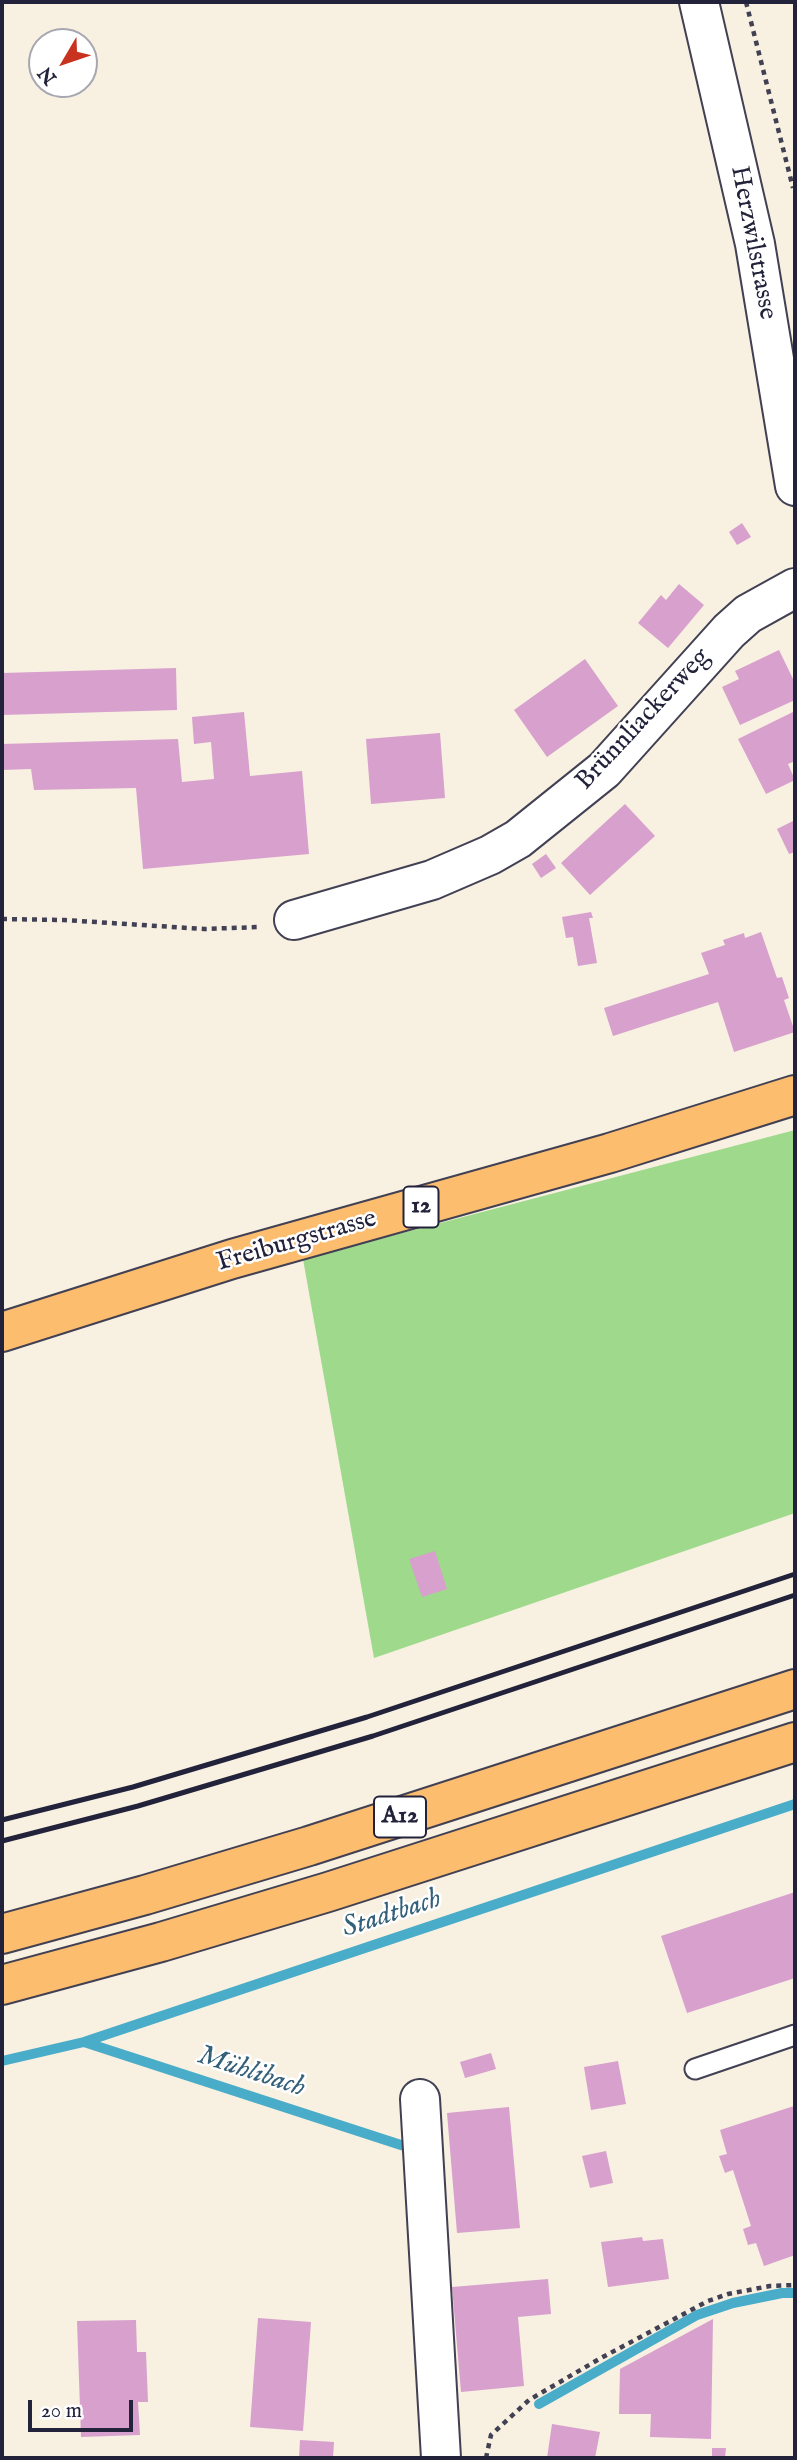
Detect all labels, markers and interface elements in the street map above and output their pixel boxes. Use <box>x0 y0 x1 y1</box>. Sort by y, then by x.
north arrow <box>28 28 98 98</box>
text: N <box>34 61 63 89</box>
street label: Herzwilstrasse <box>722 164 782 322</box>
street label: Brünnliackerweg <box>570 643 718 797</box>
road number: 12 <box>404 1186 438 1227</box>
street label: Freiburgstrasse <box>214 1204 380 1280</box>
road number: A12 <box>374 1796 426 1838</box>
water label: Stadtbach <box>338 1883 446 1947</box>
water label: Mühlibach <box>193 2040 309 2106</box>
scale bar <box>32 2386 136 2430</box>
text: 20 m <box>41 2398 82 2425</box>

